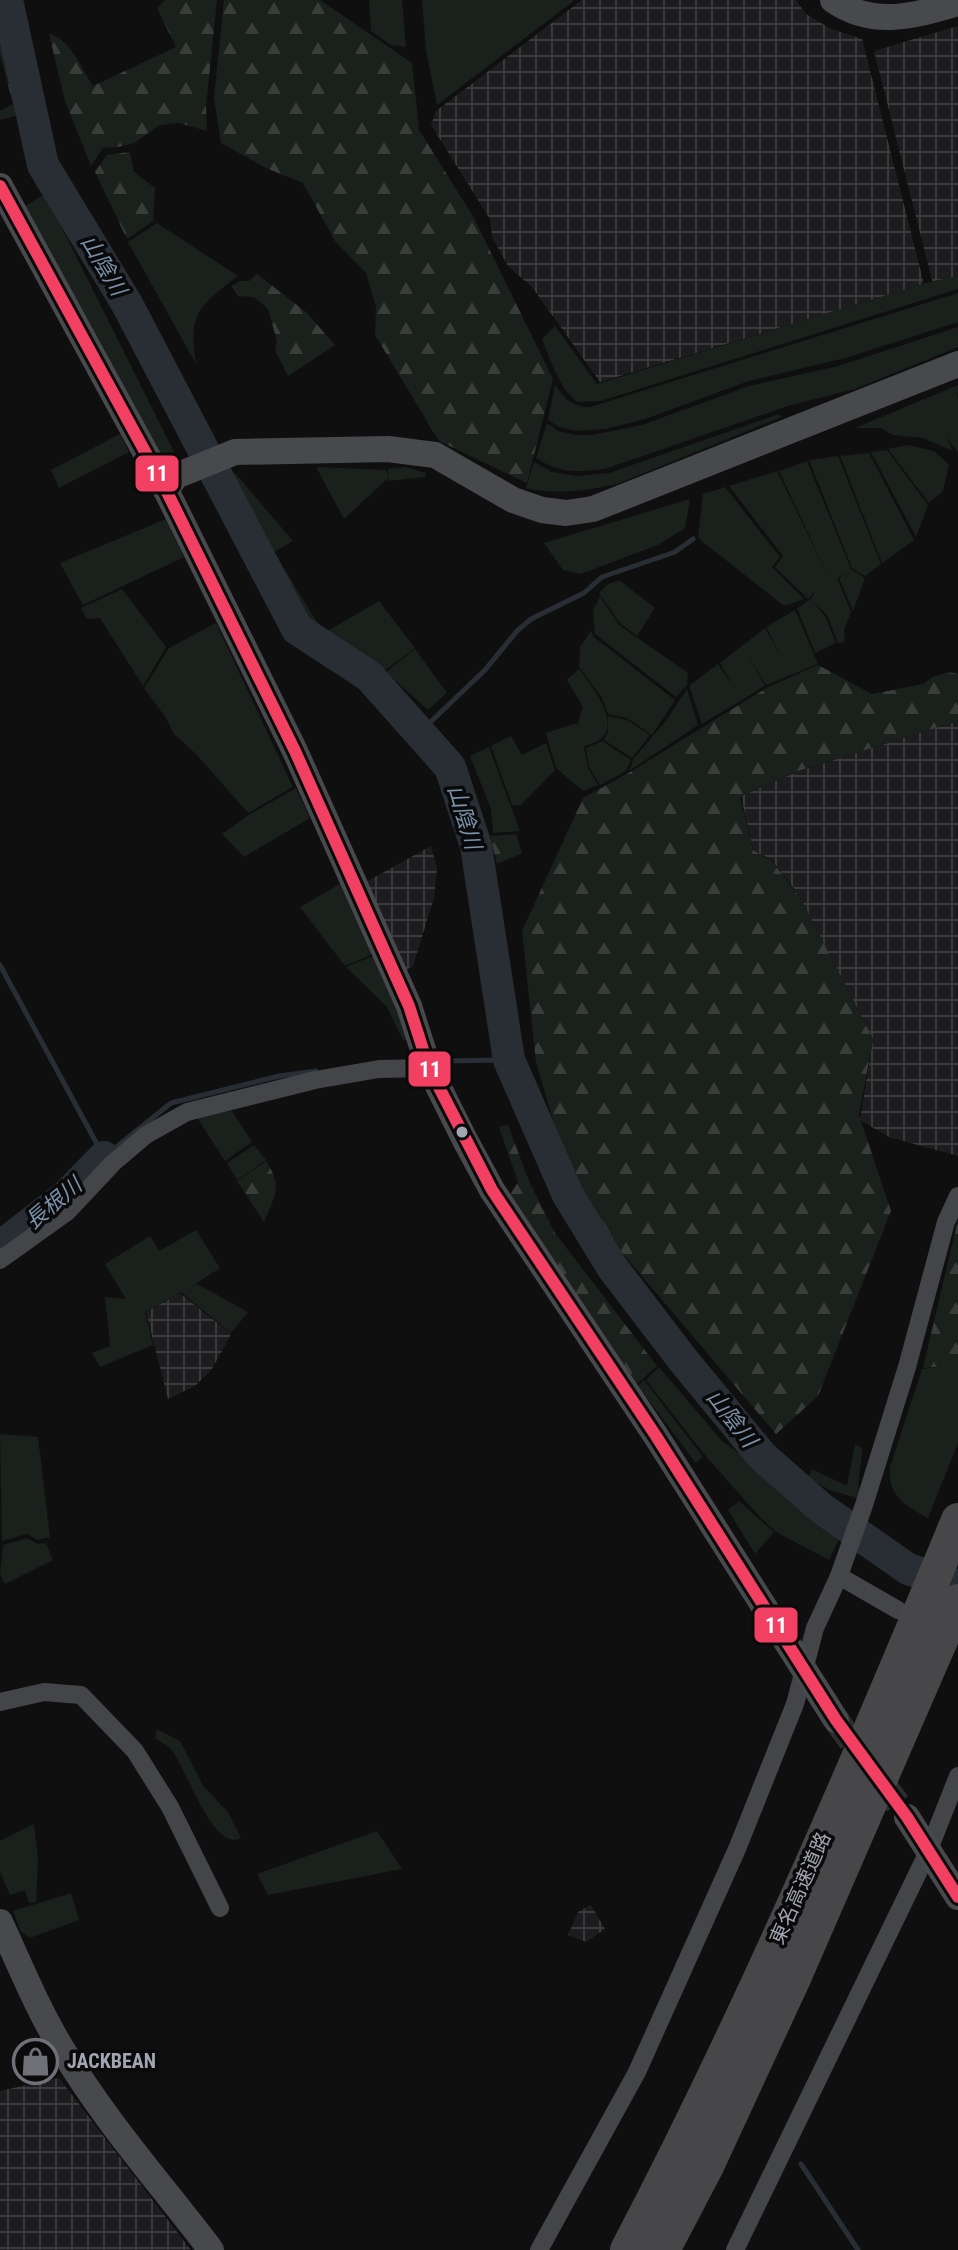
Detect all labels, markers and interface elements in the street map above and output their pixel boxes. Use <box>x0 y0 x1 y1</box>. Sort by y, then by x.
water label: 山陰川 <box>76 231 132 302</box>
line badge: 11 <box>134 454 180 493</box>
text: 11 <box>146 461 168 486</box>
water label: 山陰川 <box>443 782 487 854</box>
line badge: 11 <box>407 1050 452 1088</box>
text: 11 <box>419 1057 441 1082</box>
unlabelled marker <box>454 1124 470 1140</box>
water label: 長根川 <box>20 1171 88 1234</box>
water label: 山陰川 <box>701 1385 763 1454</box>
line badge: 11 <box>753 1606 799 1644</box>
text: 11 <box>765 1613 787 1638</box>
street label: 東名高速道路 <box>765 1828 835 1948</box>
shop icon: JACKBEAN <box>12 2037 60 2085</box>
place label: JACKBEAN <box>67 2049 156 2073</box>

